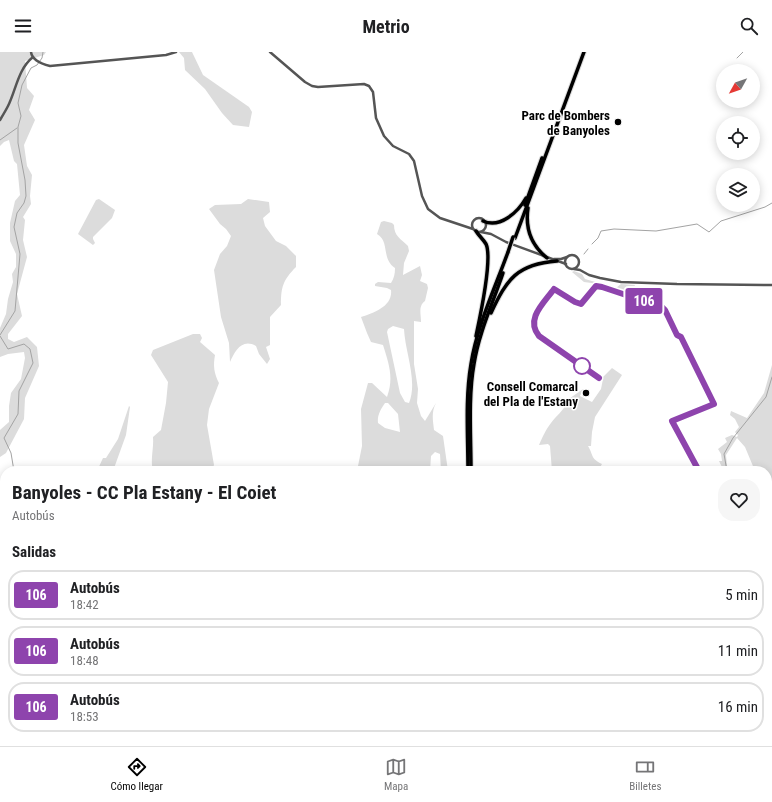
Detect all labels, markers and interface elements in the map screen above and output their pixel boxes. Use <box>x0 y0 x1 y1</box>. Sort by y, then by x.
icon: menu <box>12 15 34 37</box>
icon: search <box>738 15 760 37</box>
text: Metrio <box>362 16 410 37</box>
north arrow <box>716 64 760 108</box>
map controls <box>716 64 760 212</box>
place label: Parc de Bombers de Banyoles <box>521 108 610 138</box>
button: locate <box>716 116 760 160</box>
marker: Parc de Bombers de Banyoles <box>613 117 623 127</box>
button: layers <box>716 168 760 212</box>
line badge: 106 <box>621 288 667 314</box>
text: 106 <box>633 293 655 309</box>
unlabelled marker <box>573 357 591 375</box>
place label: Consell Comarcal del Pla de l'Estany <box>484 379 578 409</box>
marker: Consell Comarcal del Pla de l'Estany <box>581 388 591 398</box>
button: heart <box>718 479 760 521</box>
text: Banyoles - CC Pla Estany - El Coiet <box>12 481 276 504</box>
text: Autobús <box>12 508 55 523</box>
text: Salidas <box>12 543 56 561</box>
text: Autobús <box>70 579 120 597</box>
text: 5 min <box>725 586 758 604</box>
text: 106 <box>25 587 47 603</box>
text: 18:42 <box>70 597 99 612</box>
text: Autobús <box>70 635 120 653</box>
text: 11 min <box>718 642 758 660</box>
text: 106 <box>25 643 47 659</box>
text: 18:48 <box>70 653 99 668</box>
text: Autobús <box>70 691 120 709</box>
text: 16 min <box>718 698 758 716</box>
text: 106 <box>25 699 47 715</box>
text: 18:53 <box>70 709 99 724</box>
tab: Cómo llegar <box>111 756 163 793</box>
tab: Mapa <box>384 756 408 793</box>
tab: Billetes <box>629 756 661 793</box>

